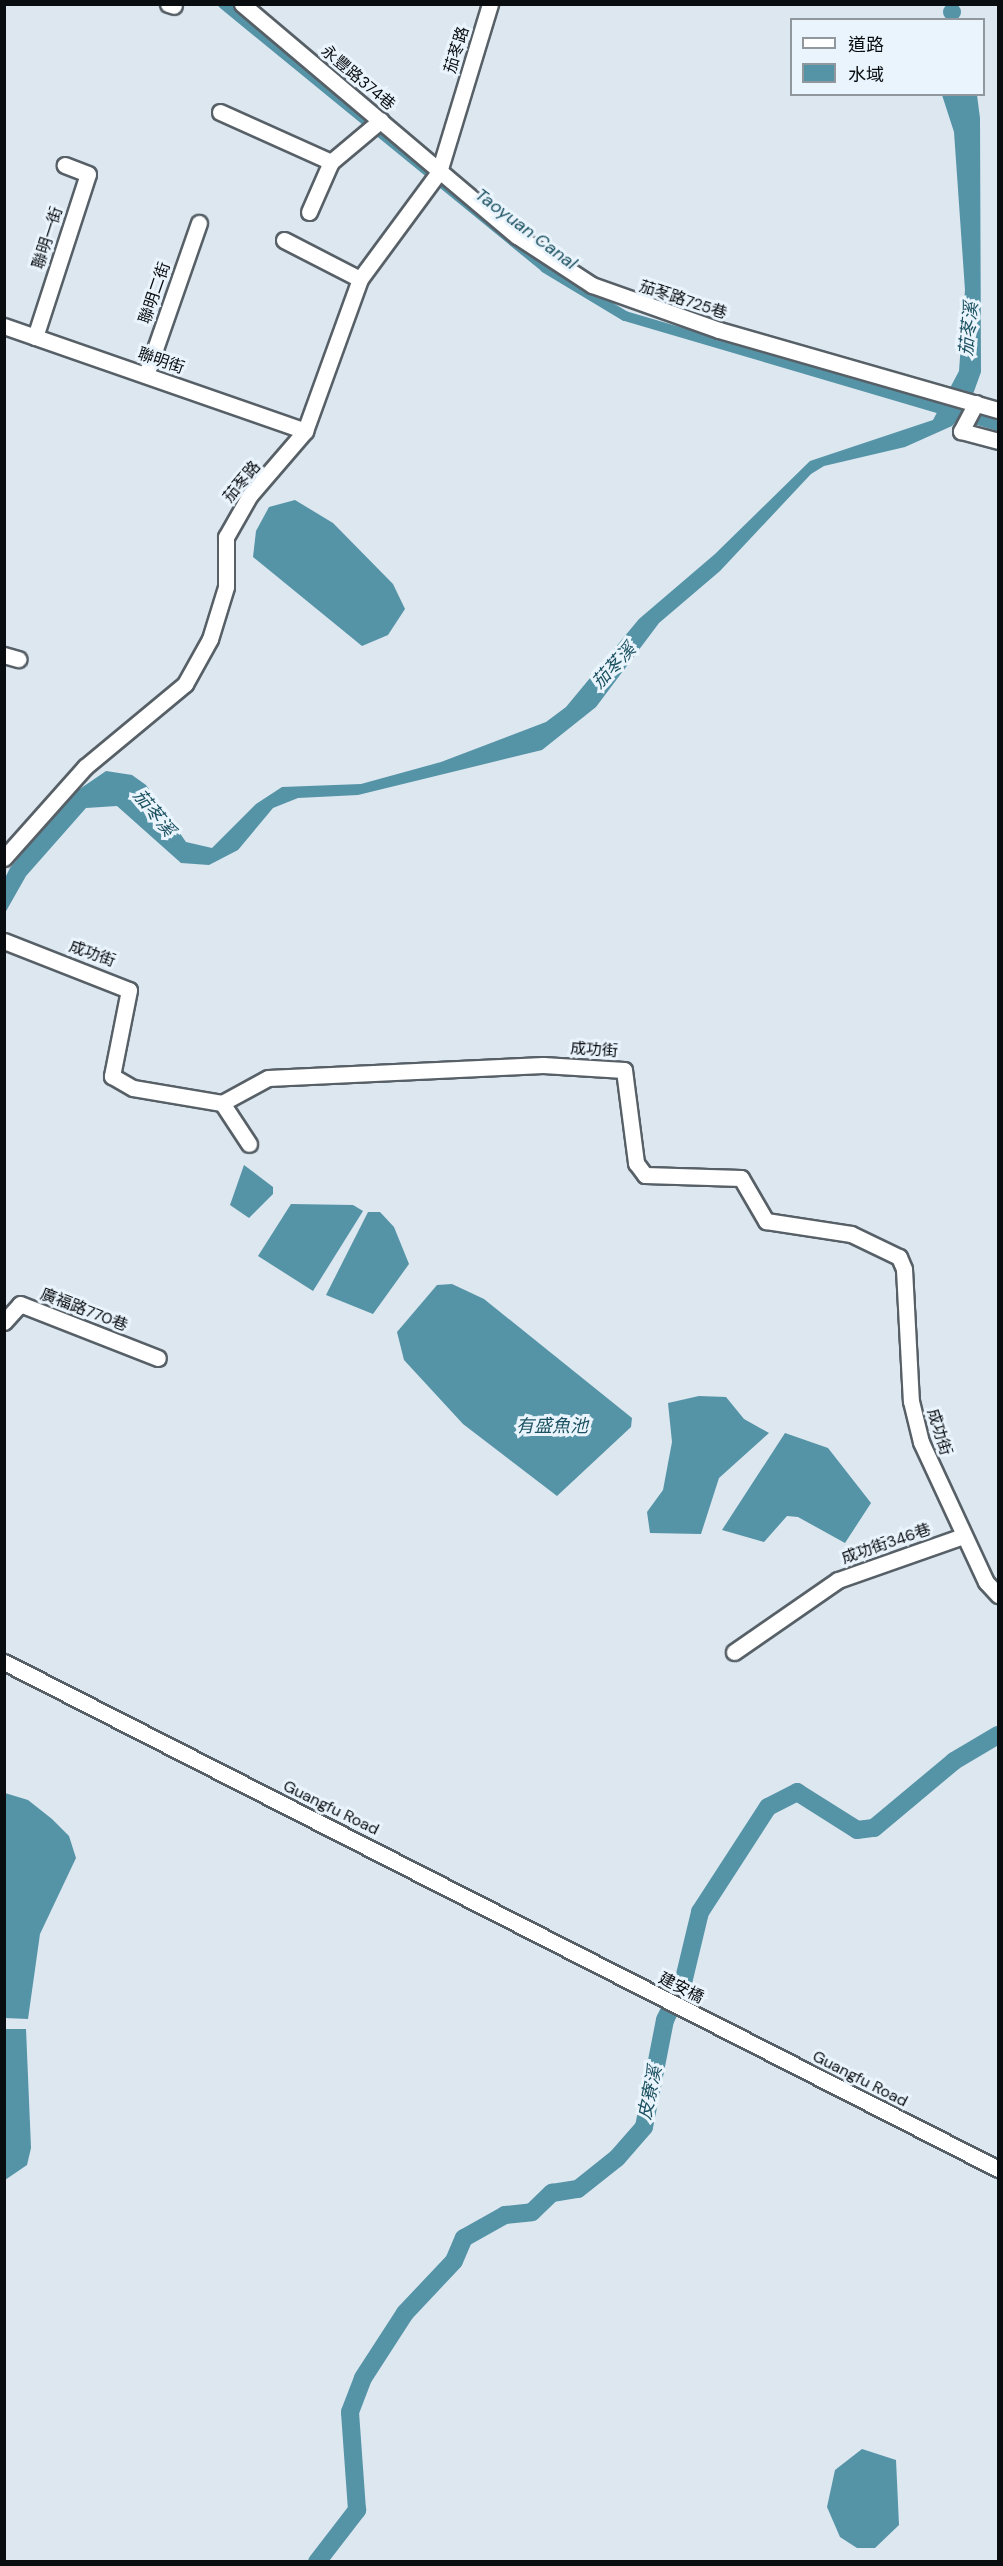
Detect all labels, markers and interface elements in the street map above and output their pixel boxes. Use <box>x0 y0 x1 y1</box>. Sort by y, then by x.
legend <box>790 18 985 96</box>
street label: 茄苳路 <box>441 24 473 76</box>
text: 道路 <box>848 33 884 57</box>
street label: 永豐路374巷 <box>317 42 399 114</box>
text: 水域 <box>848 63 884 87</box>
water label: Taoyuan Canal <box>471 184 581 274</box>
street label: 聯明一街 <box>29 205 67 271</box>
street label: 聯明二街 <box>136 260 174 326</box>
street label: 茄苳路725巷 <box>637 277 729 323</box>
water label: 茄苳溪 <box>955 301 983 357</box>
street label: 聯明街 <box>135 344 187 378</box>
street label: 茄苳路 <box>219 457 265 507</box>
water label: 茄苳溪 <box>588 639 640 693</box>
water label: 茄苳溪 <box>129 785 179 841</box>
street label: 成功街 <box>66 937 118 971</box>
street label: 成功街 <box>569 1039 619 1061</box>
street label: 廣福路770巷 <box>38 1285 130 1335</box>
street label: 成功街 <box>923 1406 955 1458</box>
water label: 有盛魚池 <box>516 1415 588 1437</box>
street label: 成功街346巷 <box>839 1520 933 1568</box>
street label: Guangfu Road <box>280 1777 382 1839</box>
street label: 建安橋 <box>655 1969 707 2007</box>
street label: Guangfu Road <box>809 2047 911 2111</box>
water label: 皮寮溪 <box>634 2064 666 2122</box>

